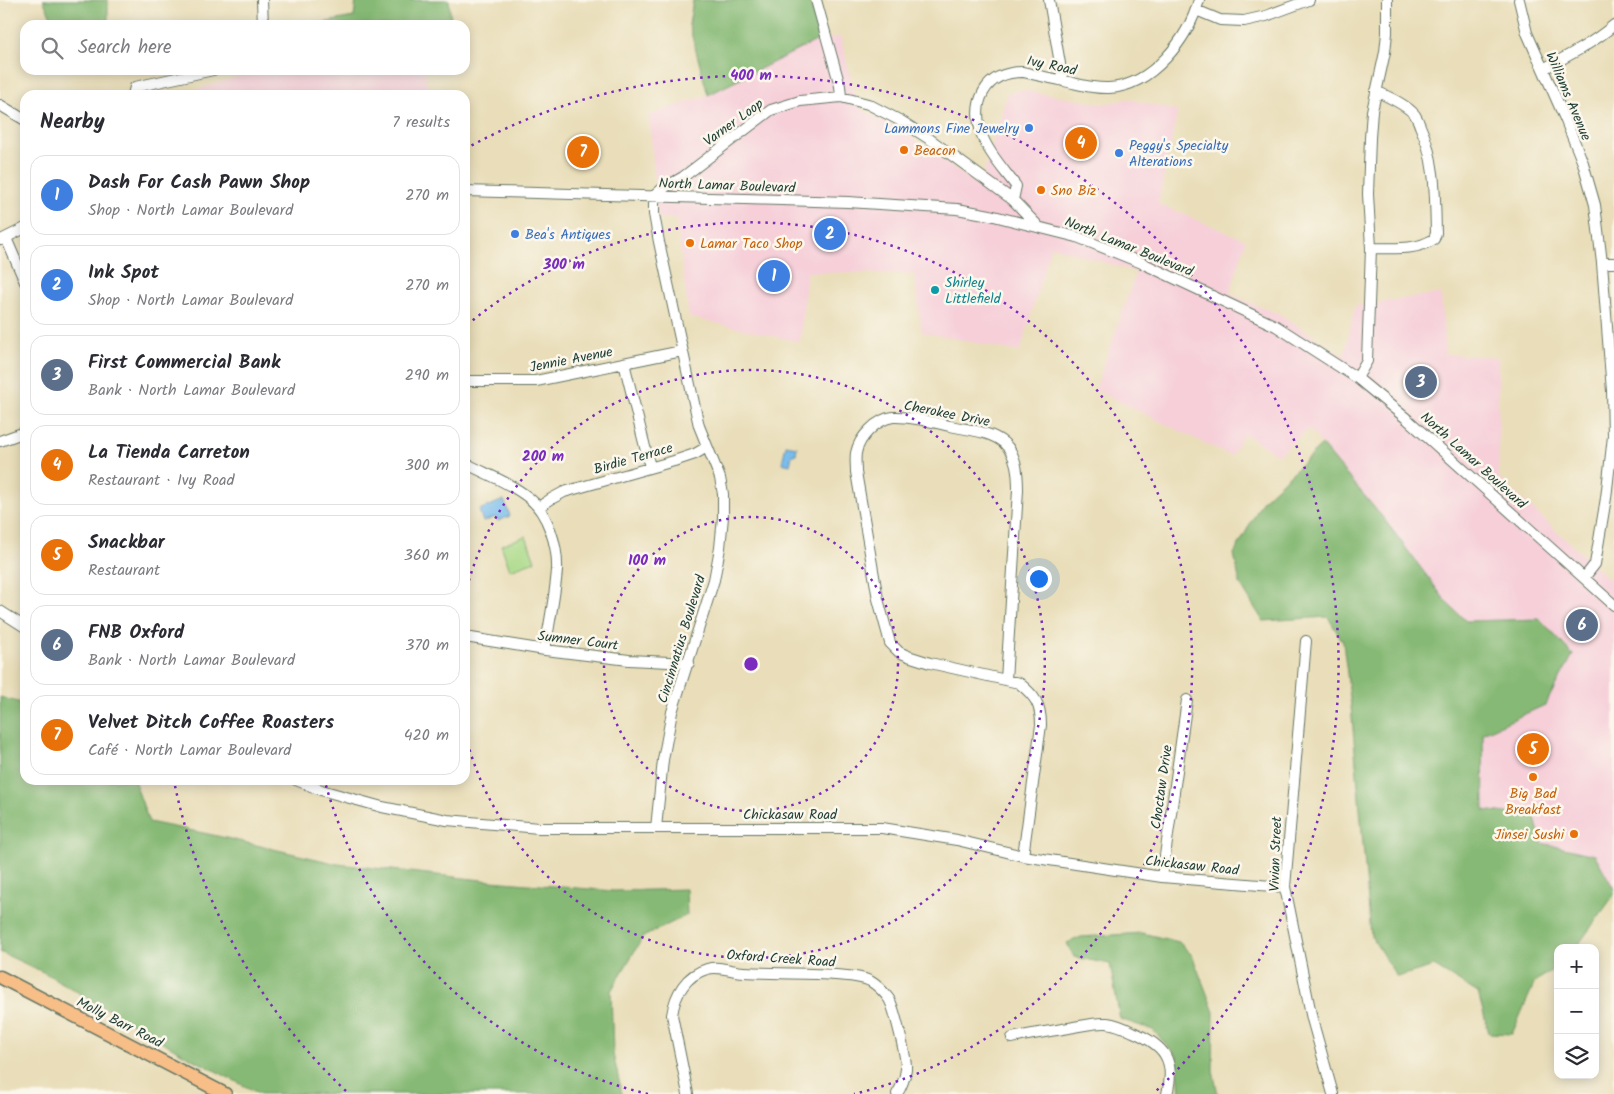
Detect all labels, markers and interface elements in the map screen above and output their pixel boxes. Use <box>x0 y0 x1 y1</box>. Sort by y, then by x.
search box <box>20 20 470 75</box>
text: Search here <box>78 33 172 63</box>
icon: search <box>38 34 66 62</box>
street label: Williams Avenue <box>1539 48 1597 145</box>
street label: Ivy Road <box>1025 50 1080 82</box>
text: 400 m <box>730 64 772 88</box>
street label: Varner Loop <box>699 93 768 152</box>
text: Nearby <box>40 106 105 139</box>
text: 7 results <box>392 110 450 135</box>
place label: Lammons Fine Jewelry <box>884 118 1019 140</box>
marker: Lammons Fine Jewelry <box>1023 122 1035 134</box>
pin: 4 <box>1065 124 1097 162</box>
pin: 7 <box>567 133 599 171</box>
place label: Peggy's Specialty Alterations <box>1129 135 1229 173</box>
place label: Beacon <box>914 140 956 162</box>
marker: Beacon <box>898 144 910 156</box>
marker: Peggy's Specialty Alterations <box>1113 147 1125 159</box>
text: Dash For Cash Pawn Shop <box>88 168 310 198</box>
street label: North Lamar Boulevard <box>658 173 797 199</box>
place label: Sno Biz <box>1051 180 1096 202</box>
text: 1 <box>55 183 59 208</box>
text: 270 m <box>405 183 449 208</box>
marker: Sno Biz <box>1035 184 1047 196</box>
text: Shop · North Lamar Boulevard <box>88 198 293 223</box>
street label: North Lamar Boulevard <box>1061 211 1197 283</box>
pin: 2 <box>814 215 846 253</box>
place label: Bea's Antiques <box>525 224 611 246</box>
marker: Bea's Antiques <box>509 228 521 240</box>
place label: Lamar Taco Shop <box>700 233 803 255</box>
marker: Lamar Taco Shop <box>684 237 696 249</box>
text: 300 m <box>542 253 585 277</box>
pin: 1 <box>758 257 790 295</box>
text: Ink Spot <box>88 258 159 288</box>
place label: Shirley Littlefield <box>945 272 1002 310</box>
text: 2 <box>52 273 62 298</box>
text: 270 m <box>405 273 449 298</box>
marker: Shirley Littlefield <box>929 284 941 296</box>
text: Shop · North Lamar Boulevard <box>88 288 293 313</box>
street label: Jennie Avenue <box>528 341 615 379</box>
text: First Commercial Bank <box>88 348 280 378</box>
text: 3 <box>53 363 61 388</box>
text: 290 m <box>405 363 449 388</box>
pin: 3 <box>1405 363 1437 401</box>
text: Bank · North Lamar Boulevard <box>88 378 295 403</box>
street label: Cherokee Drive <box>902 395 992 433</box>
street label: North Lamar Boulevard <box>1415 407 1532 515</box>
street label: Birdie Terrace <box>591 437 676 481</box>
text: La Tienda Carreton <box>88 438 250 468</box>
text: 200 m <box>522 445 564 469</box>
text: 4 <box>53 453 61 478</box>
text: 300 m <box>405 453 449 478</box>
text: Restaurant · Ivy Road <box>88 468 235 493</box>
text: Snackbar <box>88 528 165 558</box>
text: 5 <box>53 543 61 568</box>
text: 360 m <box>404 543 449 568</box>
text: 100 m <box>628 549 666 573</box>
text: Restaurant <box>88 558 160 583</box>
your location <box>1026 566 1052 592</box>
street label: Cincinnatius Boulevard <box>652 571 712 706</box>
pin: 6 <box>1566 606 1598 644</box>
text: FNB Oxford <box>88 618 184 648</box>
street label: Sumner Court <box>536 625 620 657</box>
text: 6 <box>53 633 61 658</box>
text: 370 m <box>405 633 449 658</box>
text: Bank · North Lamar Boulevard <box>88 648 295 673</box>
centre of rings <box>742 655 760 673</box>
text: Velvet Ditch Coffee Roasters <box>88 708 334 738</box>
text: 7 <box>53 723 61 748</box>
text: 420 m <box>404 723 449 748</box>
pin: 5 <box>1517 730 1549 768</box>
text: Café · North Lamar Boulevard <box>88 738 291 763</box>
street label: Choctaw Drive <box>1145 743 1179 831</box>
marker: Big Bad Breakfast <box>1527 771 1539 783</box>
place label: Big Bad Breakfast <box>1505 783 1562 821</box>
street label: Chickasaw Road <box>743 804 838 826</box>
street label: Vivian Street <box>1264 816 1288 892</box>
place label: Jinsei Sushi <box>1494 824 1565 846</box>
marker: Jinsei Sushi <box>1568 828 1580 840</box>
street label: Chickasaw Road <box>1144 850 1241 882</box>
street label: Oxford Creek Road <box>726 944 837 974</box>
map controls <box>1554 944 1599 1079</box>
button: + <box>1554 944 1599 989</box>
button: − <box>1554 989 1599 1034</box>
street label: Molly Barr Road <box>72 992 168 1055</box>
button: layers <box>1554 1034 1599 1079</box>

